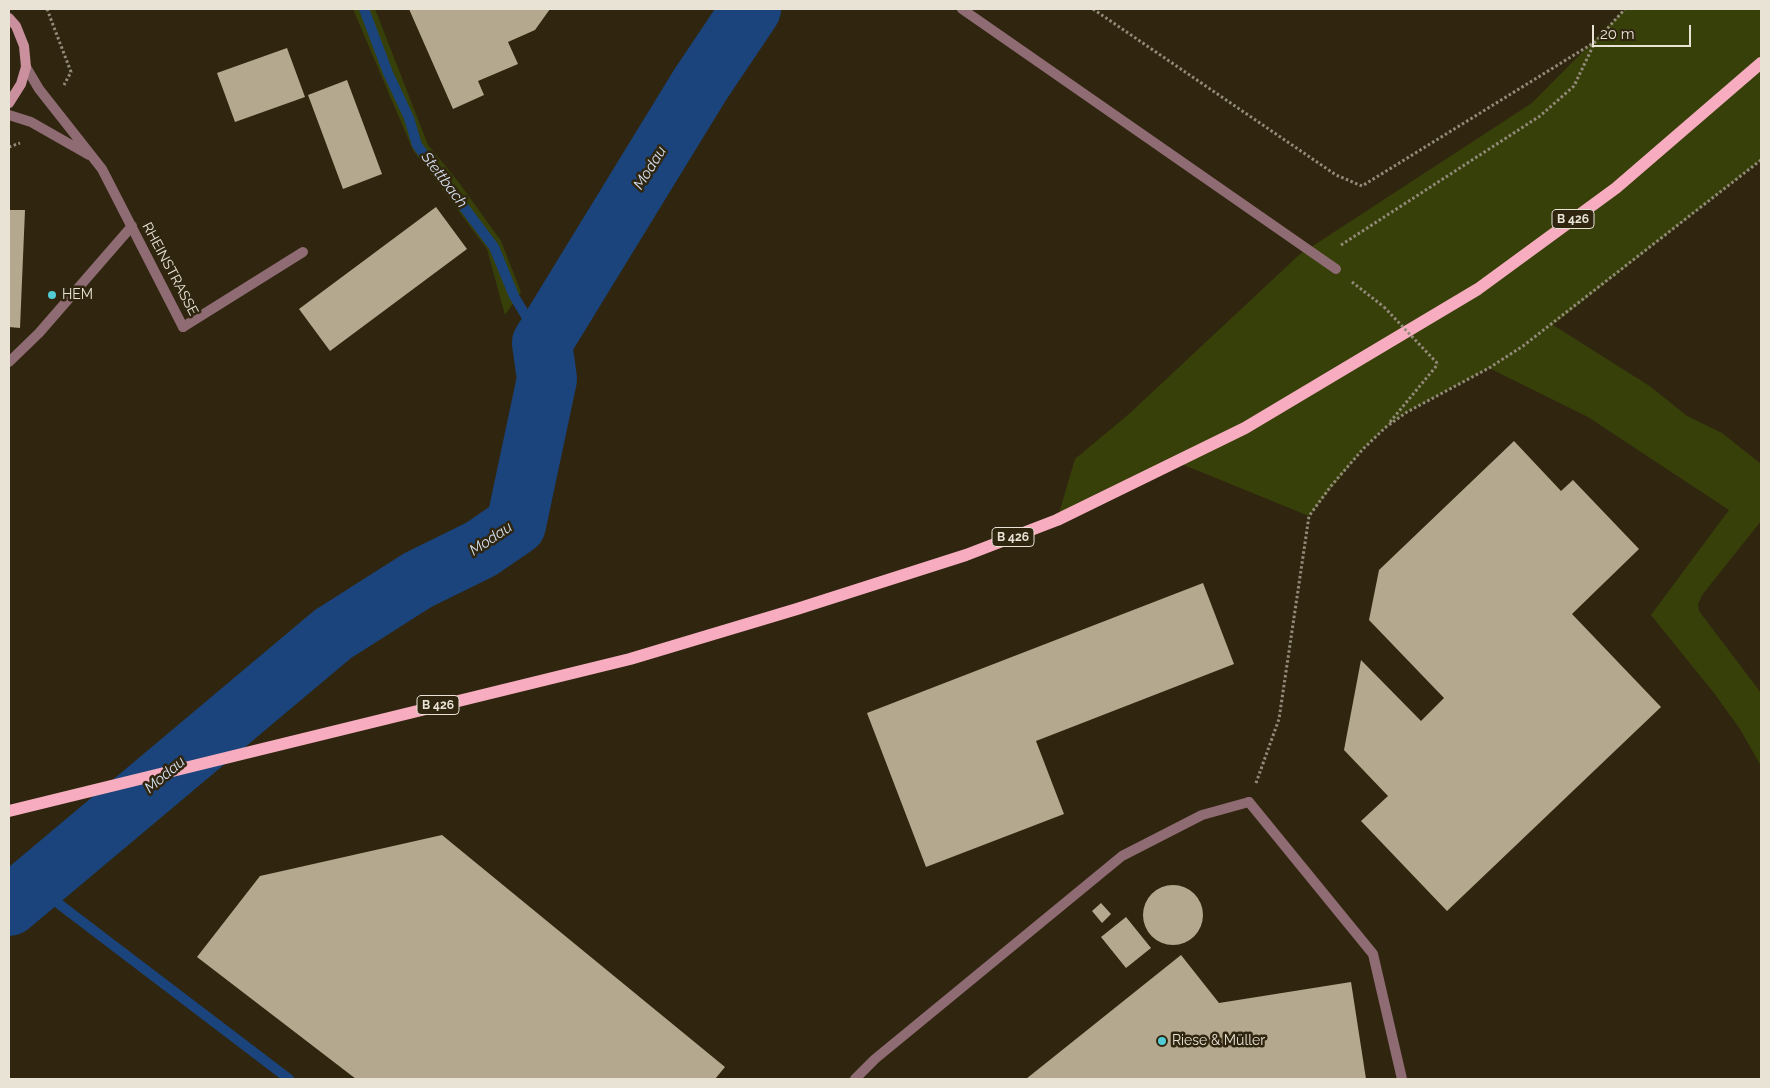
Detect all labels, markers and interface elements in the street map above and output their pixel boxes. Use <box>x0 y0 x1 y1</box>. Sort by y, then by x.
scale bar <box>1595 15 1694 47</box>
text: 20 m <box>1600 25 1635 43</box>
water label: Modau <box>630 143 670 193</box>
water label: Stettbach <box>417 149 471 211</box>
road number: B 426 <box>1552 210 1594 228</box>
street label: RHEINSTRASSE <box>138 219 202 319</box>
place label: HEM <box>62 287 93 303</box>
marker: HEM <box>46 289 58 301</box>
water label: Modau <box>466 518 516 560</box>
road number: B 426 <box>992 528 1034 546</box>
road number: B 426 <box>417 696 459 714</box>
water label: Modau <box>141 753 189 797</box>
place label: Riese & Müller <box>1172 1033 1265 1049</box>
marker: Riese & Müller <box>1156 1035 1168 1047</box>

